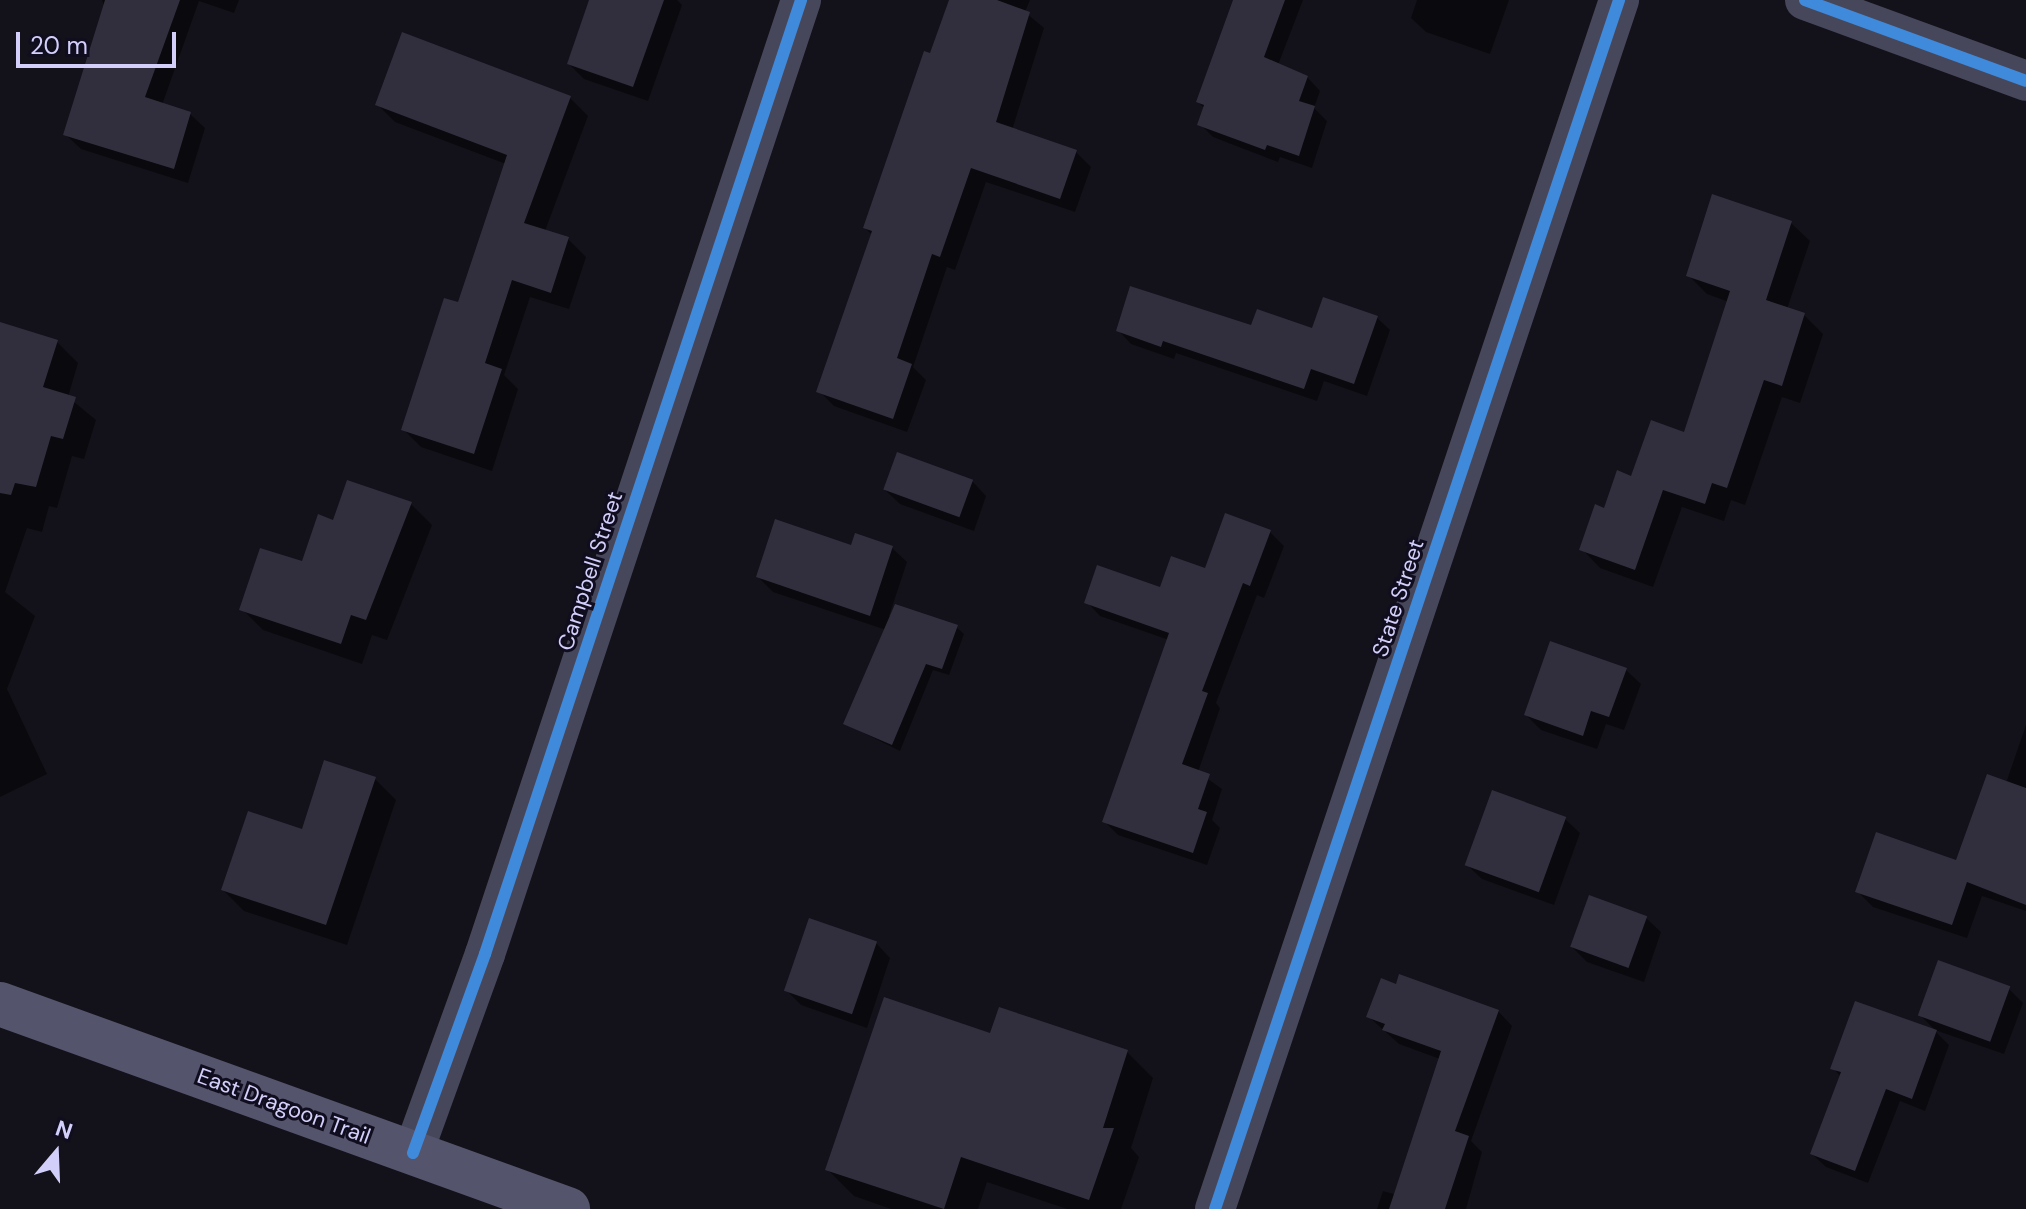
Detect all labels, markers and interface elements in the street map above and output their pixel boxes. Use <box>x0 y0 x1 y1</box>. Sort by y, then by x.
scale bar <box>20 16 180 66</box>
text: 20 m <box>30 30 88 61</box>
street label: Campbell Street <box>552 488 628 654</box>
street label: State Street <box>1367 536 1429 660</box>
street label: East Dragoon Trail <box>194 1062 374 1150</box>
north arrow <box>16 1113 96 1193</box>
text: N <box>52 1114 76 1146</box>

